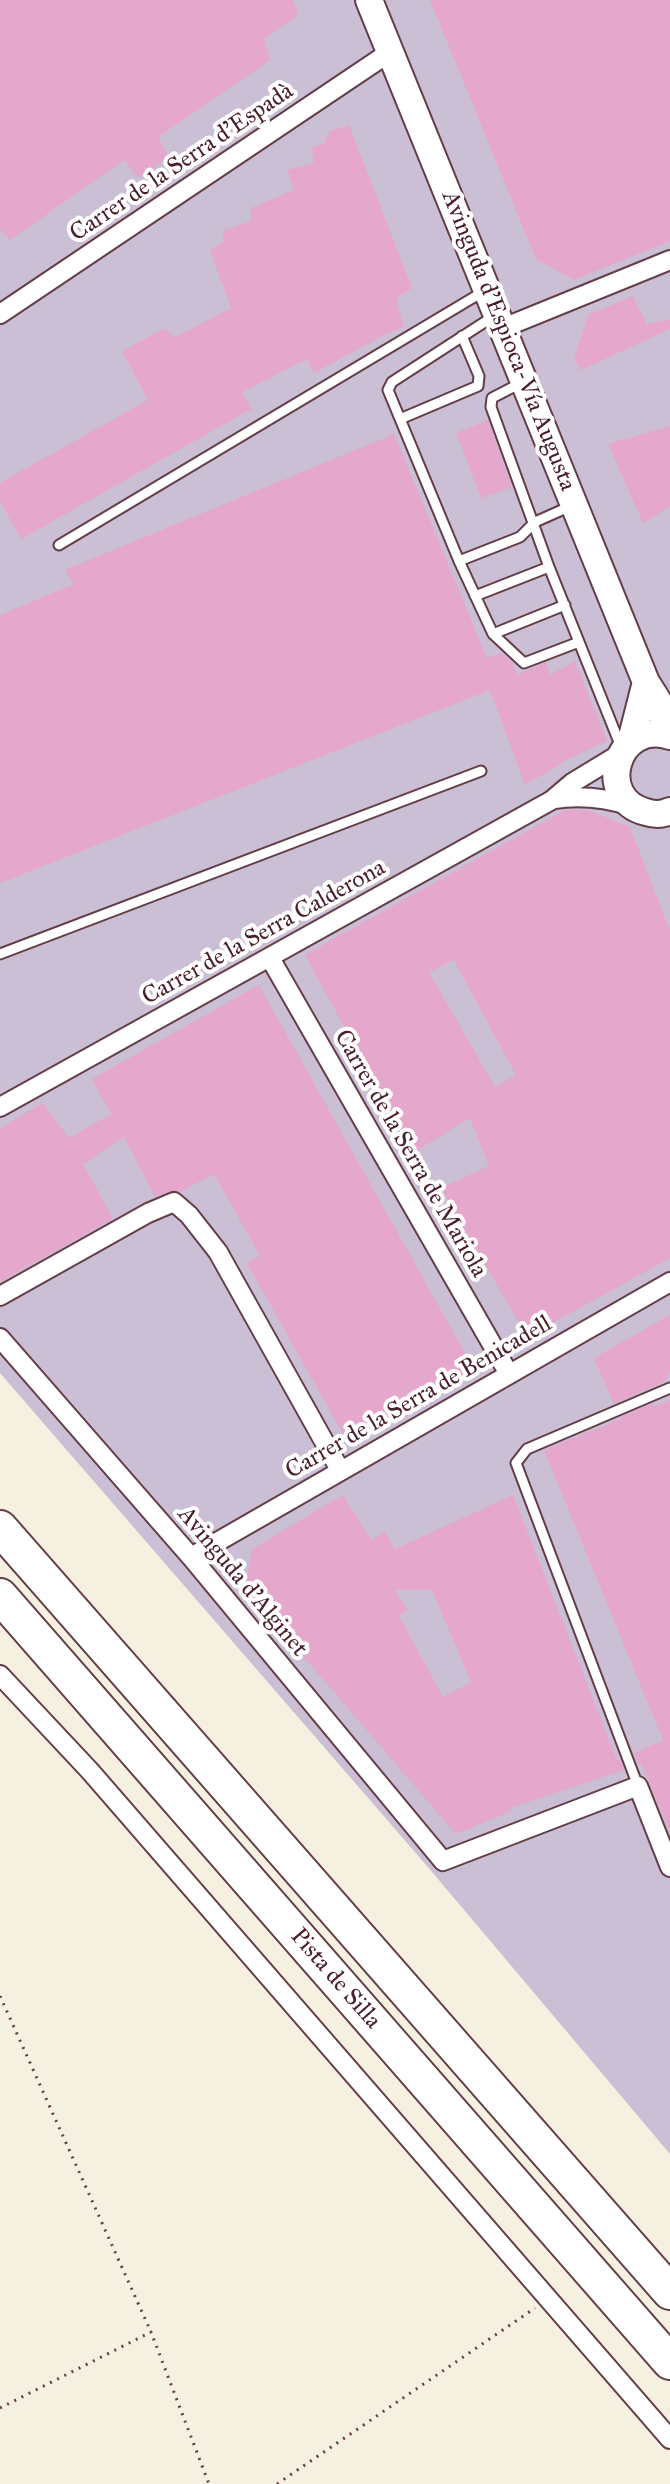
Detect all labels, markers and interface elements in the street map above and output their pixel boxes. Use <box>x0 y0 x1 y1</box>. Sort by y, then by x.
street label: Carrer de la Serra d'Espadà <box>65 78 299 248</box>
street label: Avinguda d'Espioca-Vía Augusta <box>435 187 581 495</box>
street label: Carrer de la Serra Calderona <box>137 854 391 1012</box>
street label: Carrer de la Serra de Mariola <box>327 1025 493 1283</box>
street label: Carrer de la Serra de Benicadell <box>281 1310 557 1486</box>
street label: Avinguda d'Alginet <box>171 1501 313 1663</box>
street label: Pista de Silla <box>284 1923 386 2035</box>

